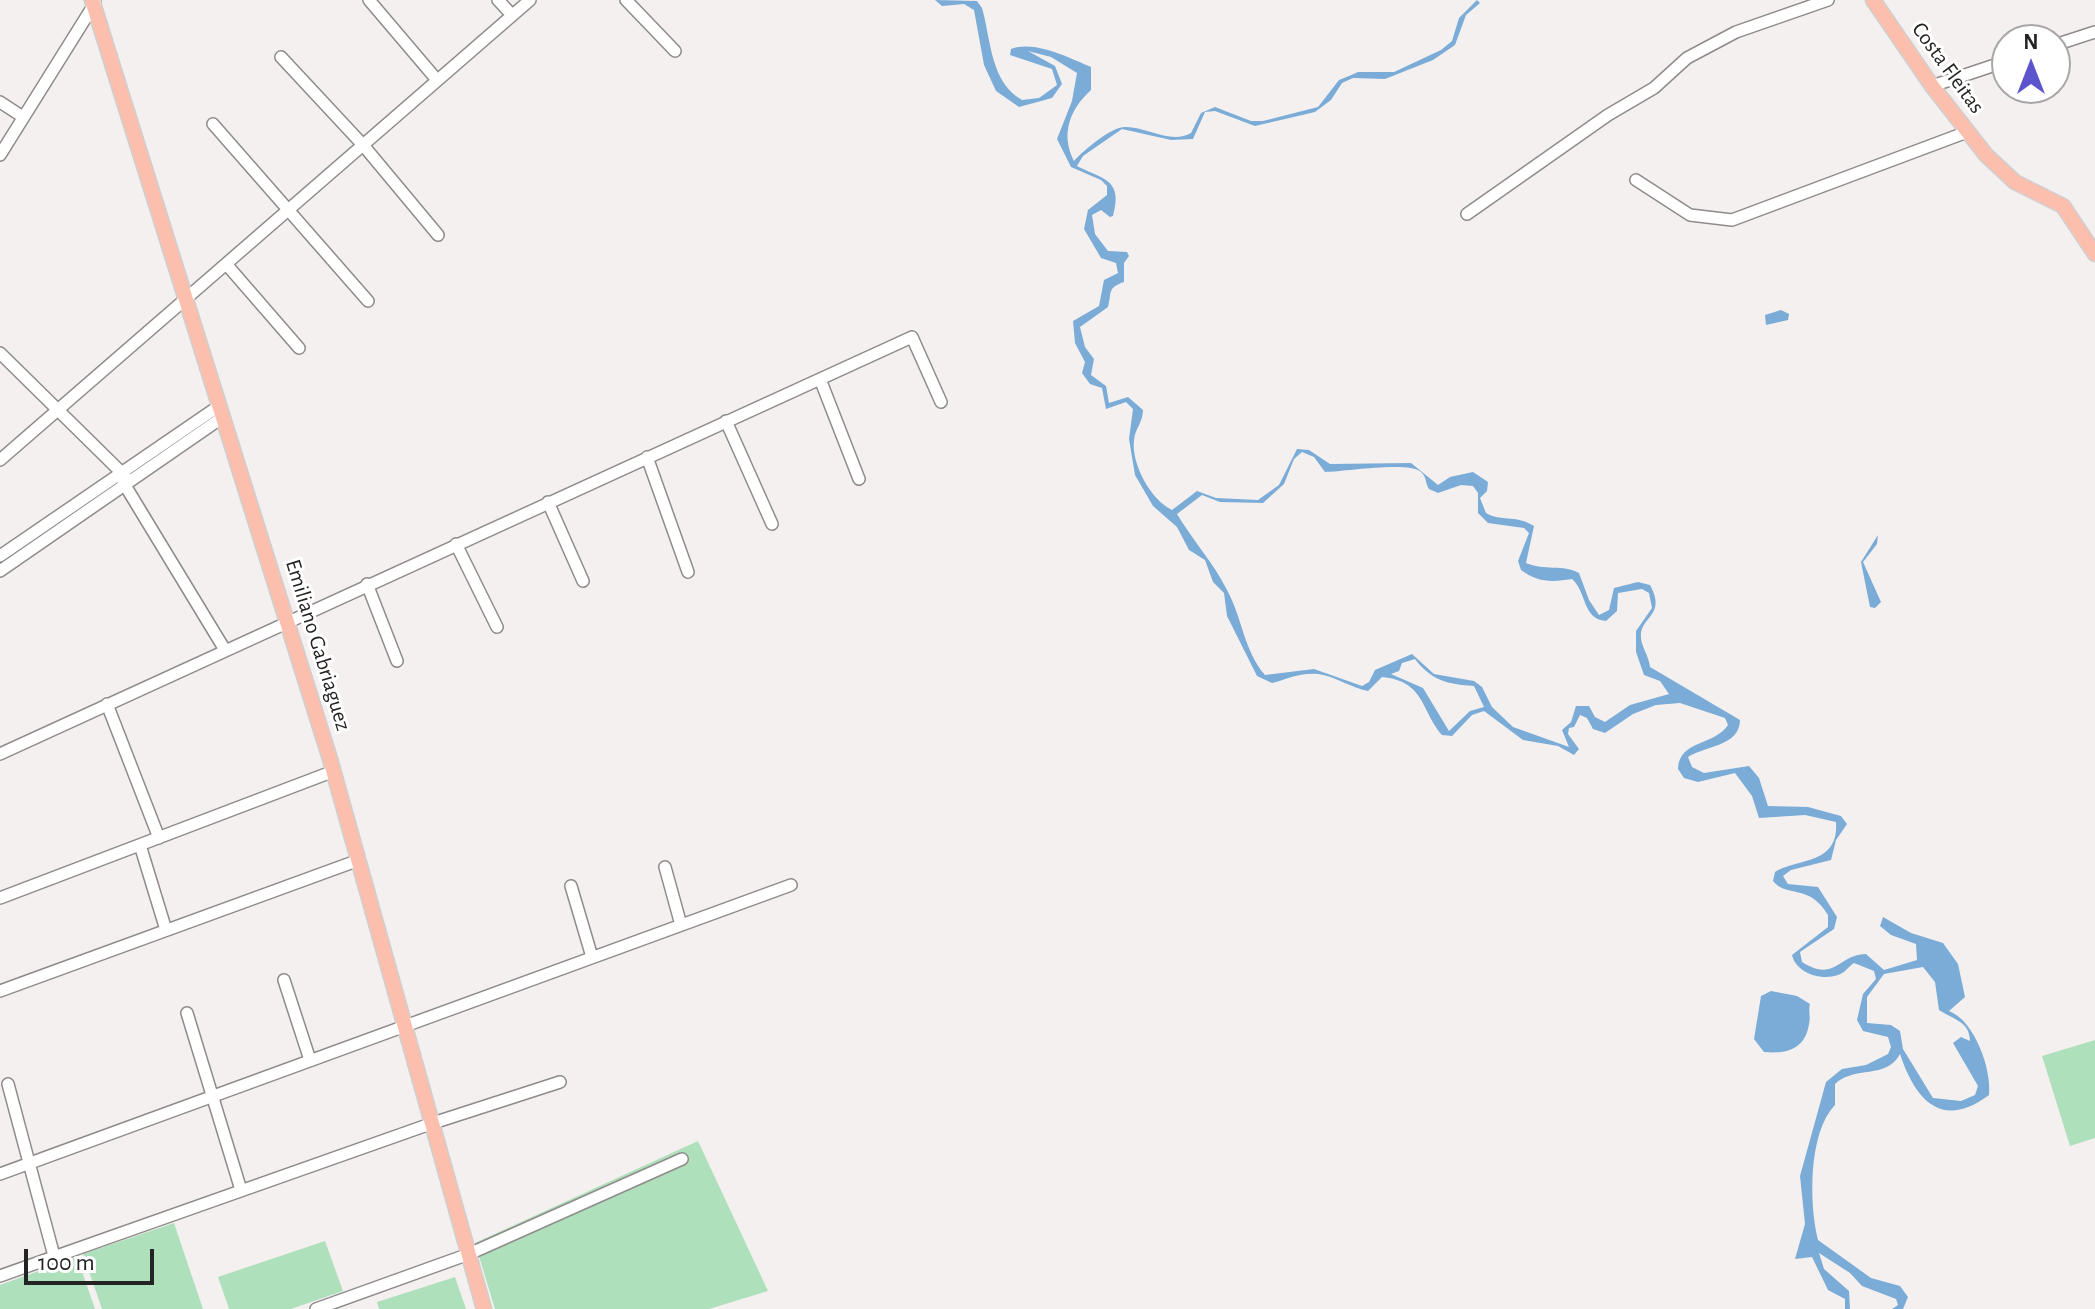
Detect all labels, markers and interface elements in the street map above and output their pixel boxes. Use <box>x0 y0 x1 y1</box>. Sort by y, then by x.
street label: Costa Fleitas <box>1906 17 1990 119</box>
north arrow <box>1991 24 2071 104</box>
text: N <box>2023 31 2039 53</box>
street label: Emiliano Gabriaguez <box>279 556 357 734</box>
scale bar <box>28 1233 158 1283</box>
text: 100 m <box>38 1251 95 1275</box>

